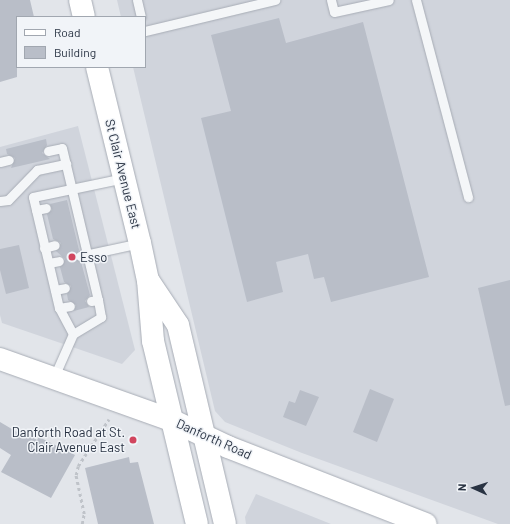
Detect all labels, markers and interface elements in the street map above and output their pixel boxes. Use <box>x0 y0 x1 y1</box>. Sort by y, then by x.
legend <box>16 16 146 68</box>
text: Road <box>54 25 81 39</box>
text: Building <box>54 45 96 59</box>
street label: St Clair Avenue East <box>102 118 144 230</box>
place label: Esso <box>80 249 107 265</box>
marker: Esso <box>67 252 77 262</box>
street label: Danforth Road <box>174 415 254 463</box>
place label: Danforth Road at St. Clair Avenue East <box>12 425 125 456</box>
marker: Danforth Road at St. Clair Avenue East <box>128 435 138 445</box>
north arrow <box>454 468 494 508</box>
text: N <box>455 483 468 491</box>

